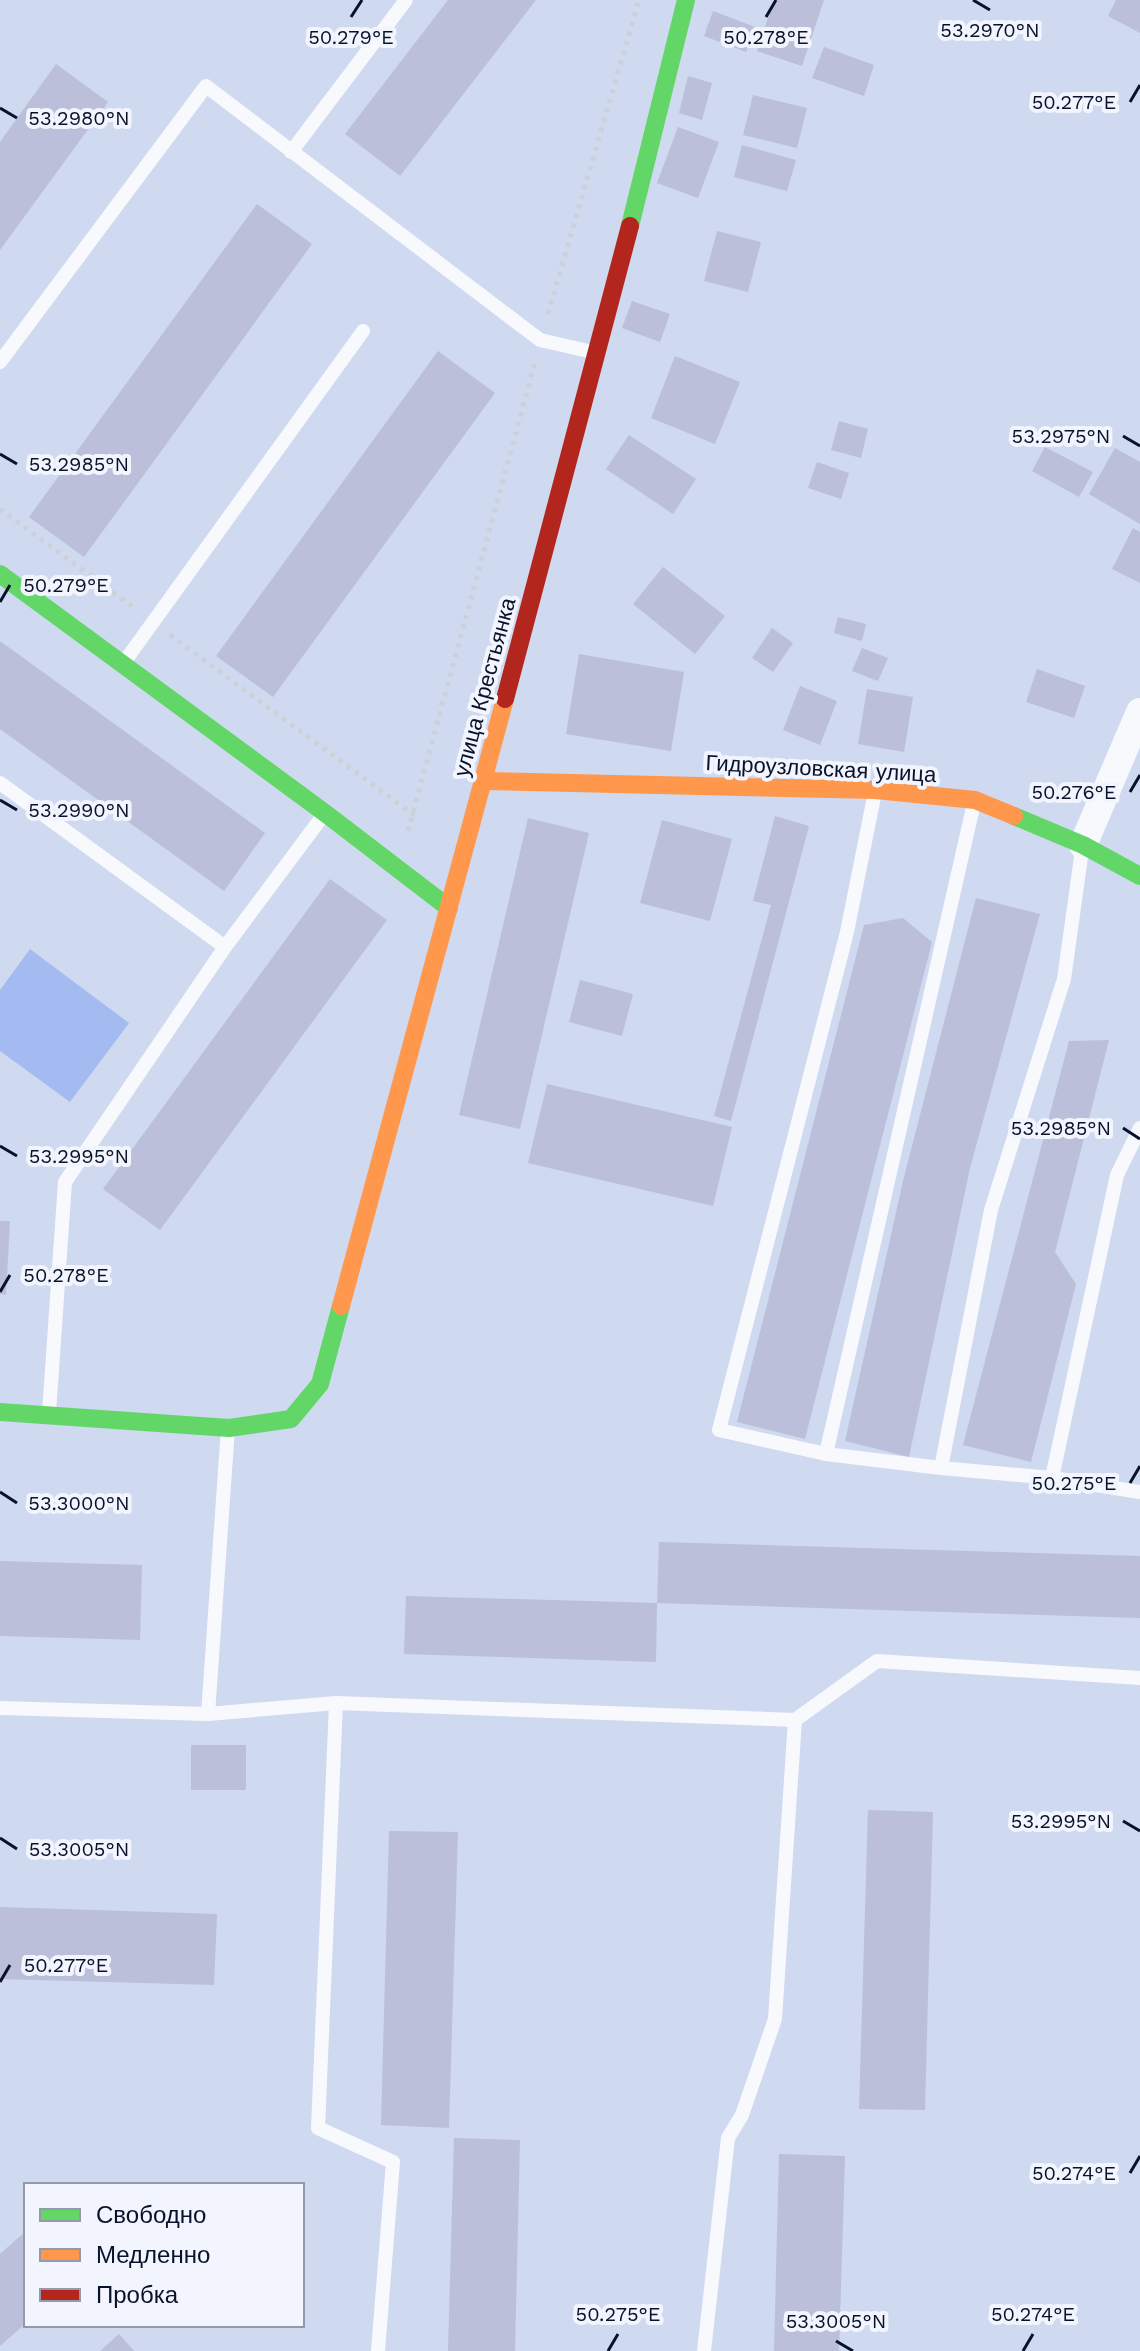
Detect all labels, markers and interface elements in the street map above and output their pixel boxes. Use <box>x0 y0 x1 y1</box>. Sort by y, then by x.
text: 53.2970°N <box>940 18 1040 42</box>
text: 50.279°E <box>308 25 394 49</box>
text: 50.278°E <box>723 25 809 49</box>
text: 50.277°E <box>1032 90 1116 114</box>
text: 53.2980°N <box>28 106 130 130</box>
text: 53.2975°N <box>1012 424 1110 448</box>
text: 53.2985°N <box>29 452 129 476</box>
text: 50.279°E <box>23 573 109 597</box>
street label: улица Крестьянка <box>449 594 521 779</box>
street label: Гидроузловская улица <box>705 750 938 787</box>
text: 50.276°E <box>1031 780 1117 804</box>
text: 53.2990°N <box>28 798 130 822</box>
text: 53.2985°N <box>1011 1116 1111 1140</box>
text: 53.2995°N <box>29 1144 129 1168</box>
text: 50.278°E <box>23 1263 109 1287</box>
text: 50.275°E <box>1032 1471 1117 1495</box>
text: 53.3000°N <box>28 1491 130 1515</box>
text: 53.2995°N <box>1011 1809 1111 1833</box>
text: 53.3005°N <box>29 1837 129 1861</box>
text: 50.277°E <box>24 1953 108 1977</box>
text: 50.274°E <box>1032 2161 1116 2185</box>
legend <box>24 2183 304 2327</box>
text: Свободно <box>96 2201 206 2229</box>
text: Медленно <box>96 2241 210 2269</box>
text: Пробка <box>96 2281 179 2309</box>
text: 50.275°E <box>576 2302 661 2326</box>
text: 50.274°E <box>991 2302 1075 2326</box>
text: 53.3005°N <box>786 2309 886 2333</box>

